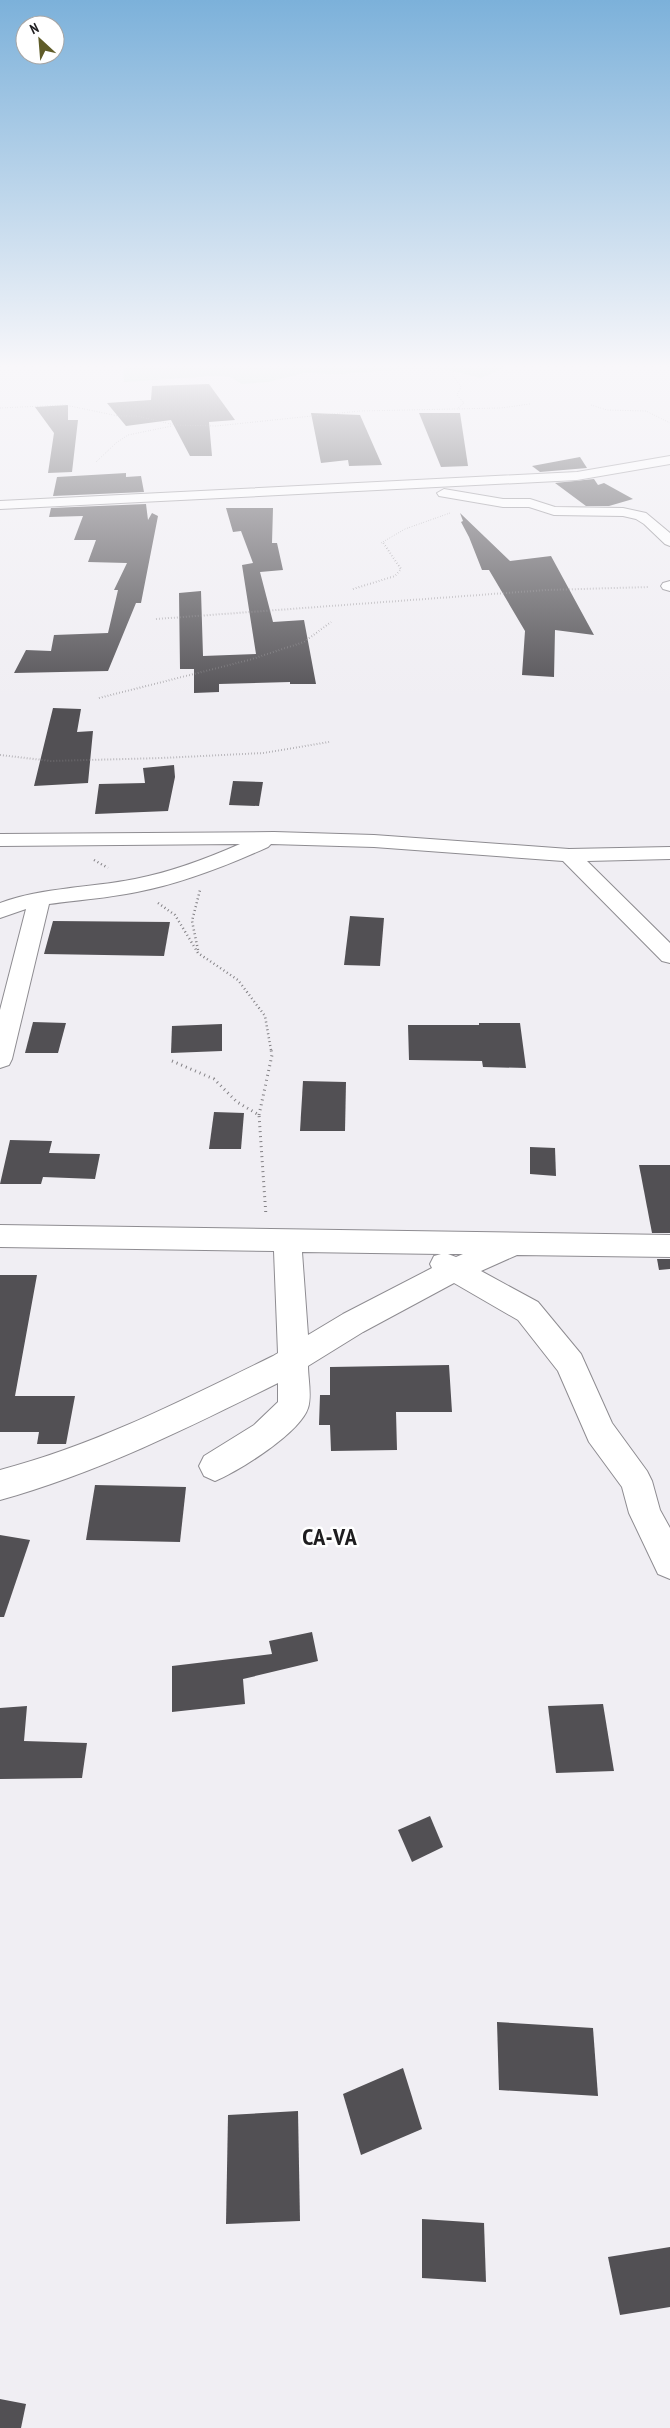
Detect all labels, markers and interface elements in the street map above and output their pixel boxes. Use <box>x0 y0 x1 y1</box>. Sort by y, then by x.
north arrow <box>15 15 65 65</box>
text: N <box>27 19 42 38</box>
district label: CA-VA <box>302 1521 358 1552</box>

